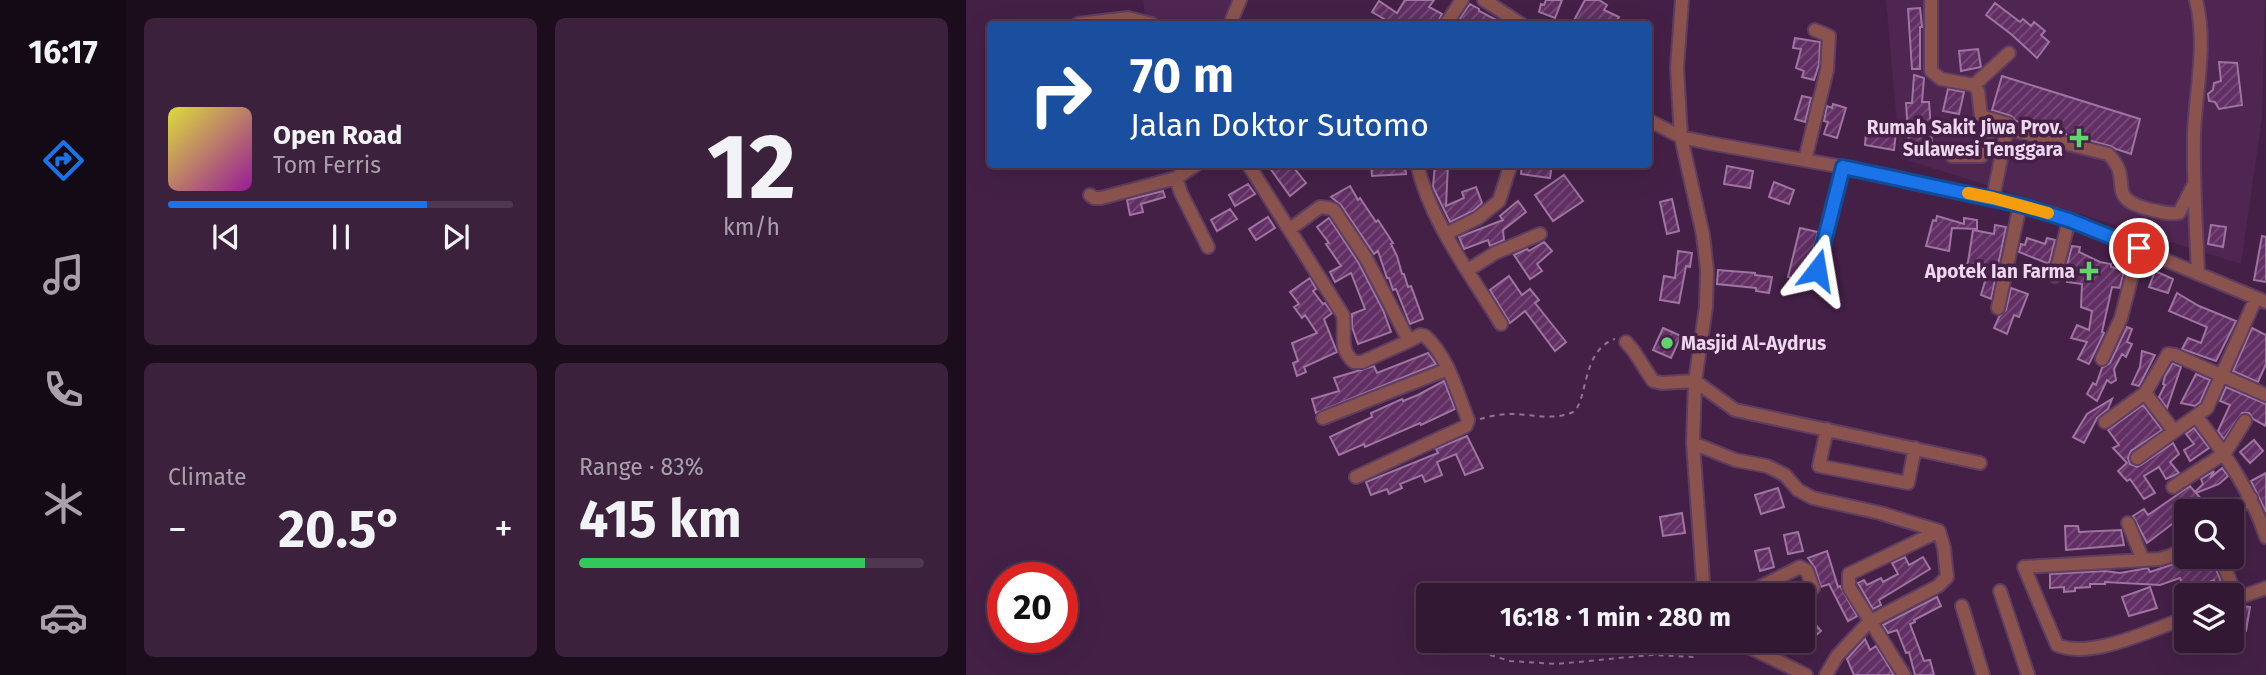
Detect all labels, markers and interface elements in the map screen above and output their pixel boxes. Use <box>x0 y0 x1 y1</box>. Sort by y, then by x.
text: 16:17 <box>28 33 98 71</box>
text: 70 m <box>1130 46 1234 105</box>
icon: right <box>1015 49 1106 140</box>
text: Jalan Doktor Sutomo <box>1130 106 1429 144</box>
text: 12 <box>707 113 796 222</box>
place label: Rumah Sakit Jiwa Prov. Sulawesi Tenggara <box>1867 116 2063 161</box>
text: Open Road <box>273 120 402 151</box>
marker: Rumah Sakit Jiwa Prov. Sulawesi Tenggara <box>2069 128 2089 148</box>
icon: directions <box>39 136 88 185</box>
text: Tom Ferris <box>273 151 381 179</box>
text: km/h <box>723 213 780 241</box>
icon: previous <box>207 218 245 256</box>
icon: pause <box>322 218 360 256</box>
icon: next <box>437 218 475 256</box>
pin <box>2109 218 2169 278</box>
icon: arrive <box>2120 229 2158 267</box>
position arrow <box>1780 233 1854 307</box>
icon: music <box>39 250 88 299</box>
place label: Apotek Ian Farma <box>1924 260 2075 283</box>
marker: Apotek Ian Farma <box>2081 263 2097 279</box>
place label: Masjid Al-Aydrus <box>1681 332 1826 355</box>
marker: Masjid Al-Aydrus <box>1659 335 1675 351</box>
icon: phone <box>39 365 88 414</box>
text: Range · 83% <box>579 453 704 481</box>
text: Climate <box>168 463 247 491</box>
icon: climate <box>39 479 88 528</box>
text: 415 km <box>579 488 742 551</box>
text: 20.5° <box>278 498 403 561</box>
map controls <box>2174 499 2244 653</box>
button: search <box>2174 499 2244 569</box>
text: − <box>168 506 187 552</box>
text: + <box>494 506 513 552</box>
speed limit sign: 20 <box>987 562 1078 653</box>
button: layers <box>2174 583 2244 653</box>
icon: car <box>39 593 88 642</box>
text: 16:18 · 1 min · 280 m <box>1500 602 1731 633</box>

